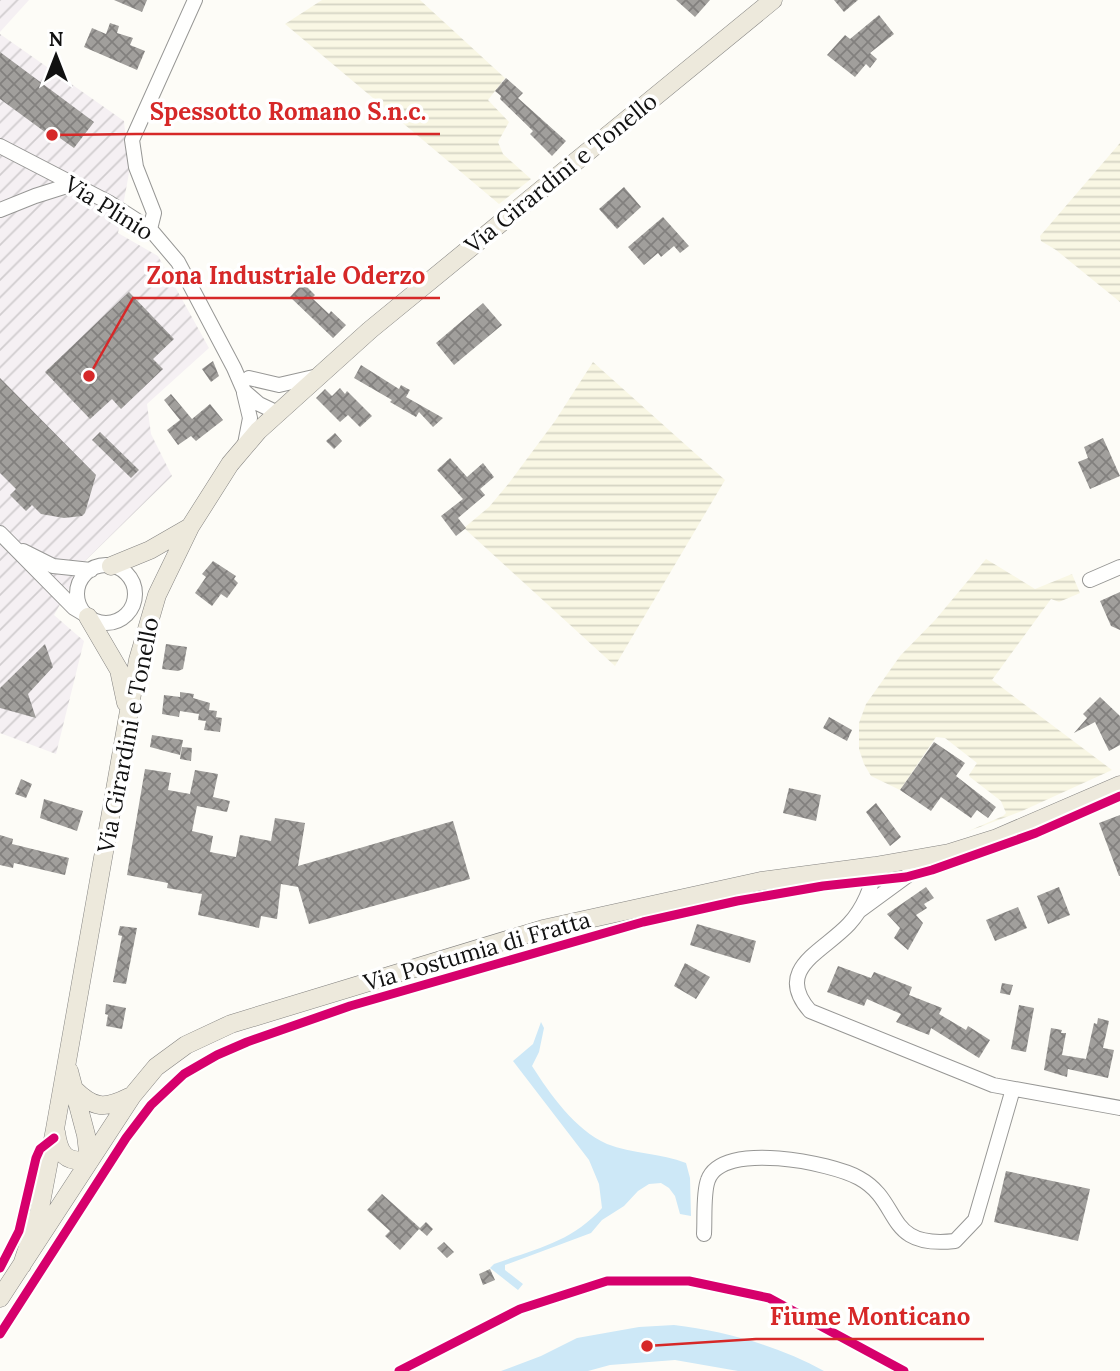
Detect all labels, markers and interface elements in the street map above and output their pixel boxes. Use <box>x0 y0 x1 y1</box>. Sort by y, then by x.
north arrow <box>21 21 91 91</box>
text: N <box>49 27 64 51</box>
street label: Via Girardini e Tonello <box>458 86 663 260</box>
callout: Spessotto Romano S.n.c. <box>136 89 440 134</box>
text: Spessotto Romano S.n.c. <box>150 96 426 127</box>
street label: Via Plinio <box>59 168 159 246</box>
callout: Zona Industriale Oderzo <box>133 253 440 298</box>
text: Zona Industriale Oderzo <box>147 260 425 291</box>
street label: Via Girardini e Tonello <box>90 615 165 856</box>
street label: Via Postumia di Fratta <box>359 904 594 997</box>
callout: Fiume Monticano <box>756 1294 984 1339</box>
text: Fiume Monticano <box>770 1301 970 1332</box>

